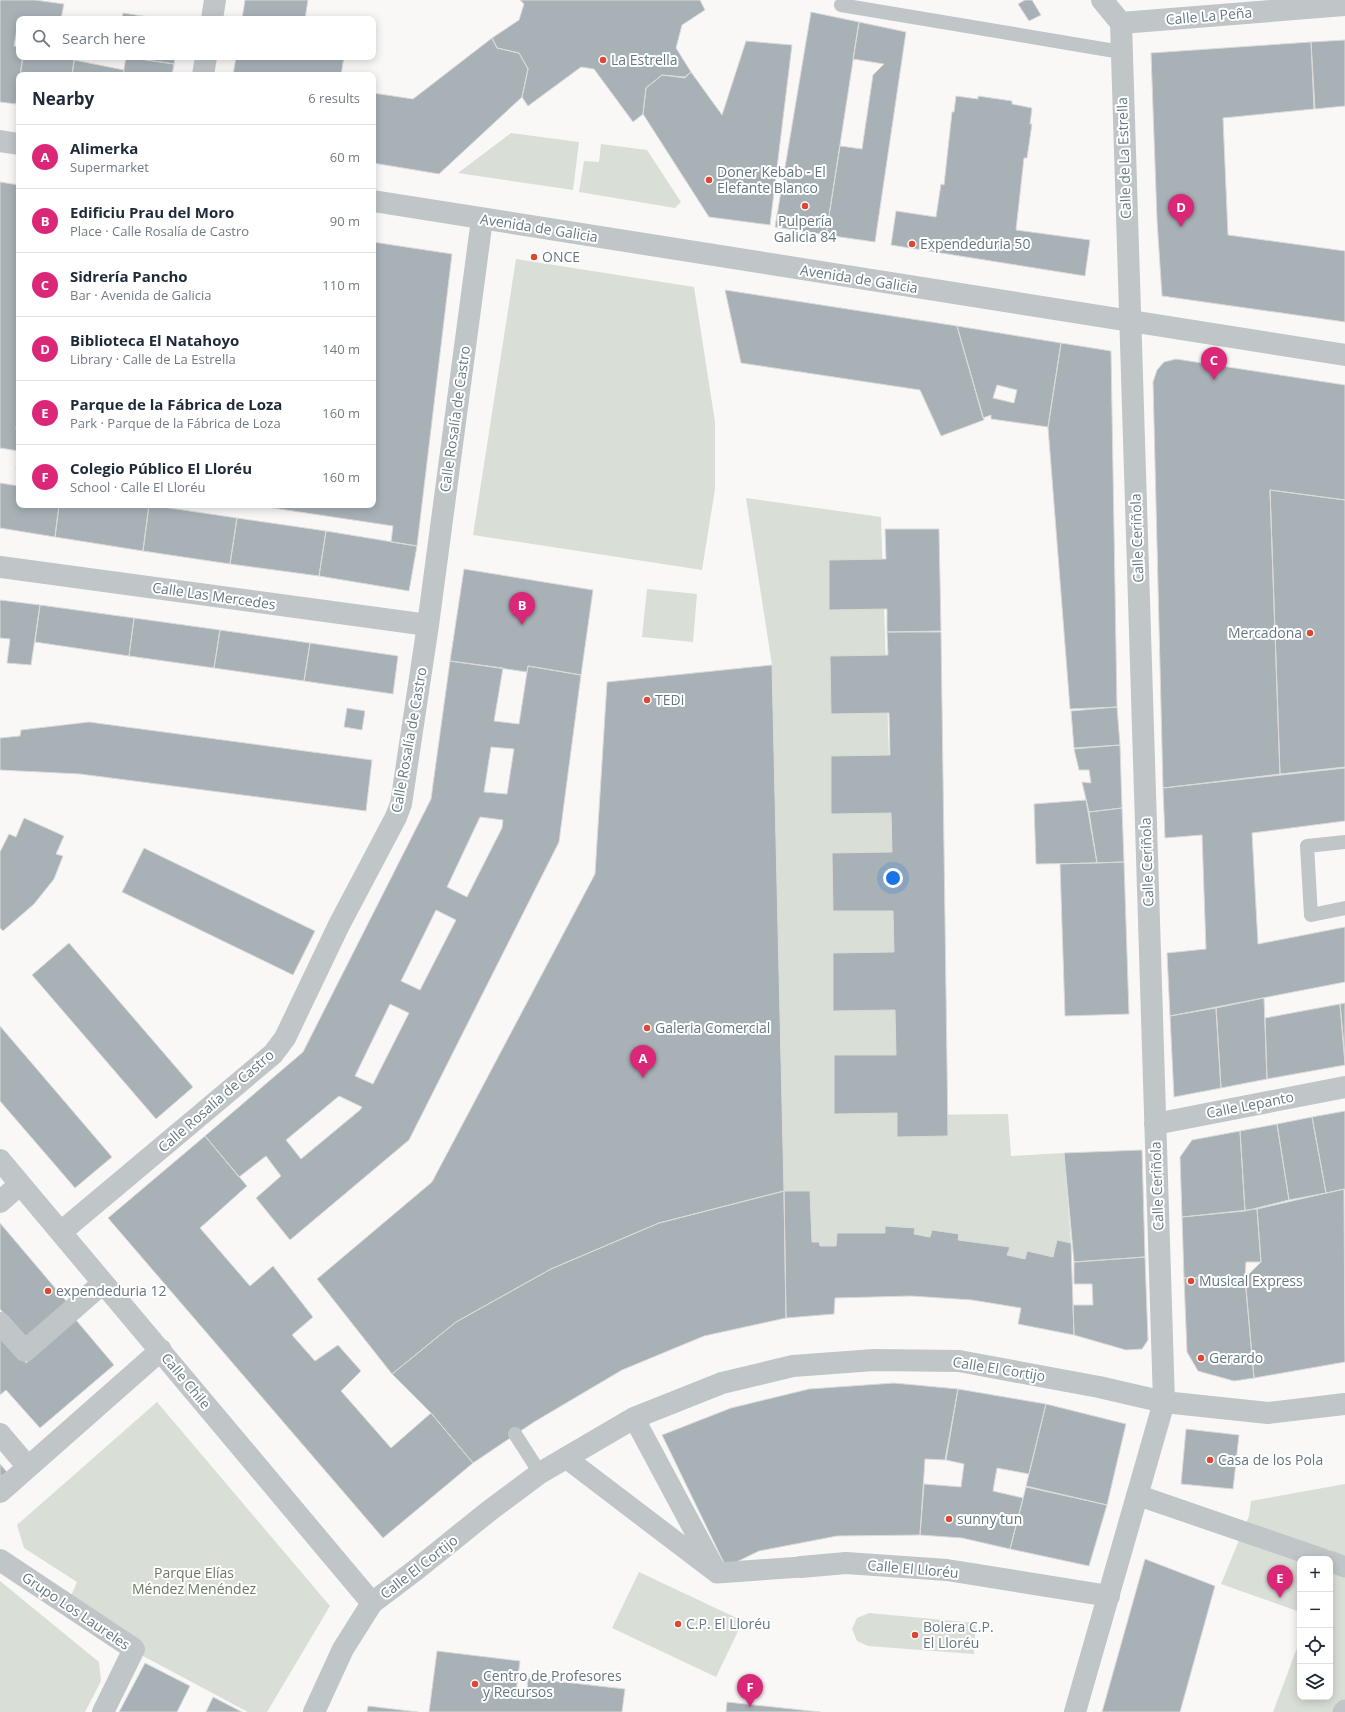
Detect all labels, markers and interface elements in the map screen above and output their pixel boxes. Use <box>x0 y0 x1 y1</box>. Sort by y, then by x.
street label: Calle La Peña <box>1165 2 1253 29</box>
search box <box>16 16 376 60</box>
icon: search <box>30 27 52 49</box>
text: Search here <box>62 28 146 48</box>
place label: La Estrella <box>611 50 678 69</box>
marker: La Estrella <box>598 55 608 65</box>
text: Nearby <box>32 87 94 110</box>
text: 6 results <box>308 89 360 107</box>
street label: Calle de La Estrella <box>1112 97 1135 219</box>
text: Alimerka <box>70 138 138 158</box>
text: A <box>41 148 49 166</box>
text: 60 m <box>330 148 360 166</box>
text: Supermarket <box>70 158 149 176</box>
place label: Doner Kebab - El Elefante Blanco <box>717 162 826 197</box>
marker: Doner Kebab - El Elefante Blanco <box>704 175 714 185</box>
pin: D <box>1168 194 1194 227</box>
marker: Pulpería Galicia 84 <box>800 201 810 211</box>
text: Edificiu Prau del Moro <box>70 202 234 222</box>
street label: Avenida de Galicia <box>479 209 599 246</box>
place label: Pulpería Galicia 84 <box>774 211 836 246</box>
text: B <box>41 212 49 230</box>
text: 90 m <box>330 212 360 230</box>
text: Place · Calle Rosalía de Castro <box>70 222 249 240</box>
place label: Expendeduria 50 <box>920 234 1030 253</box>
marker: Expendeduria 50 <box>907 239 917 249</box>
place label: ONCE <box>542 247 580 266</box>
marker: ONCE <box>529 252 539 262</box>
street label: Avenida de Galicia <box>799 260 919 297</box>
text: Sidrería Pancho <box>70 266 188 286</box>
text: C <box>41 276 49 294</box>
text: 110 m <box>322 276 360 294</box>
text: Bar · Avenida de Galicia <box>70 286 212 304</box>
text: Biblioteca El Natahoyo <box>70 330 239 350</box>
text: D <box>40 340 50 358</box>
text: 140 m <box>322 340 360 358</box>
street label: Calle Rosalía de Castro <box>435 345 474 493</box>
pin: C <box>1201 347 1227 380</box>
text: Library · Calle de La Estrella <box>70 350 236 368</box>
text: Parque de la Fábrica de Loza <box>70 394 282 414</box>
text: E <box>41 404 49 422</box>
text: 160 m <box>322 404 360 422</box>
text: Park · Parque de la Fábrica de Loza <box>70 414 281 432</box>
text: Colegio Público El Lloréu <box>70 458 252 478</box>
text: F <box>41 468 49 486</box>
text: 160 m <box>322 468 360 486</box>
text: School · Calle El Lloréu <box>70 478 205 496</box>
street label: Calle Ceriñola <box>1125 493 1148 583</box>
street label: Calle Las Mercedes <box>151 577 277 614</box>
pin: B <box>509 592 535 625</box>
place label: Mercadona <box>1228 623 1302 642</box>
marker: Mercadona <box>1305 628 1315 638</box>
street label: Calle Rosalía de Castro <box>386 666 431 814</box>
place label: TEDi <box>655 690 684 709</box>
marker: TEDi <box>642 695 652 705</box>
street label: Calle Ceriñola <box>1135 817 1158 907</box>
your location <box>883 868 903 888</box>
place label: Galeria Comercial <box>655 1018 770 1037</box>
marker: Galeria Comercial <box>642 1023 652 1033</box>
street label: Calle Rosalía de Castro <box>154 1045 278 1156</box>
pin: A <box>630 1045 656 1078</box>
street label: Calle Lepanto <box>1205 1087 1295 1122</box>
street label: Calle Ceriñola <box>1145 1141 1168 1231</box>
place label: Musical Express <box>1199 1271 1303 1290</box>
marker: Musical Express <box>1186 1276 1196 1286</box>
place label: expendeduria 12 <box>56 1281 166 1300</box>
marker: expendeduria 12 <box>43 1286 53 1296</box>
place label: Gerardo <box>1209 1348 1263 1367</box>
street label: Calle Chile <box>157 1349 215 1413</box>
street label: Calle El Cortijo <box>951 1352 1047 1385</box>
marker: Gerardo <box>1196 1353 1206 1363</box>
place label: Casa de los Pola <box>1218 1450 1323 1469</box>
marker: Casa de los Pola <box>1205 1455 1215 1465</box>
place label: sunny tun <box>957 1509 1022 1528</box>
marker: sunny tun <box>944 1514 954 1524</box>
street label: Calle El Cortijo <box>376 1530 461 1603</box>
street label: Calle El Lloréu <box>867 1555 959 1582</box>
map controls <box>1297 1556 1333 1700</box>
button: + <box>1297 1556 1333 1592</box>
park label: Parque Elías Méndez Menéndez <box>132 1563 257 1598</box>
pin: E <box>1267 1565 1293 1598</box>
street label: Grupo Los Laureles <box>19 1567 134 1654</box>
button: − <box>1297 1592 1333 1628</box>
place label: C.P. El Lloréu <box>686 1614 771 1633</box>
place label: Bolera C.P. El Lloréu <box>923 1617 994 1652</box>
marker: C.P. El Lloréu <box>673 1619 683 1629</box>
button: locate <box>1297 1628 1333 1664</box>
marker: Bolera C.P. El Lloréu <box>910 1630 920 1640</box>
button: layers <box>1297 1664 1333 1700</box>
place label: Centro de Profesores y Recursos <box>483 1666 622 1701</box>
pin: F <box>737 1674 763 1707</box>
marker: Centro de Profesores y Recursos <box>470 1679 480 1689</box>

